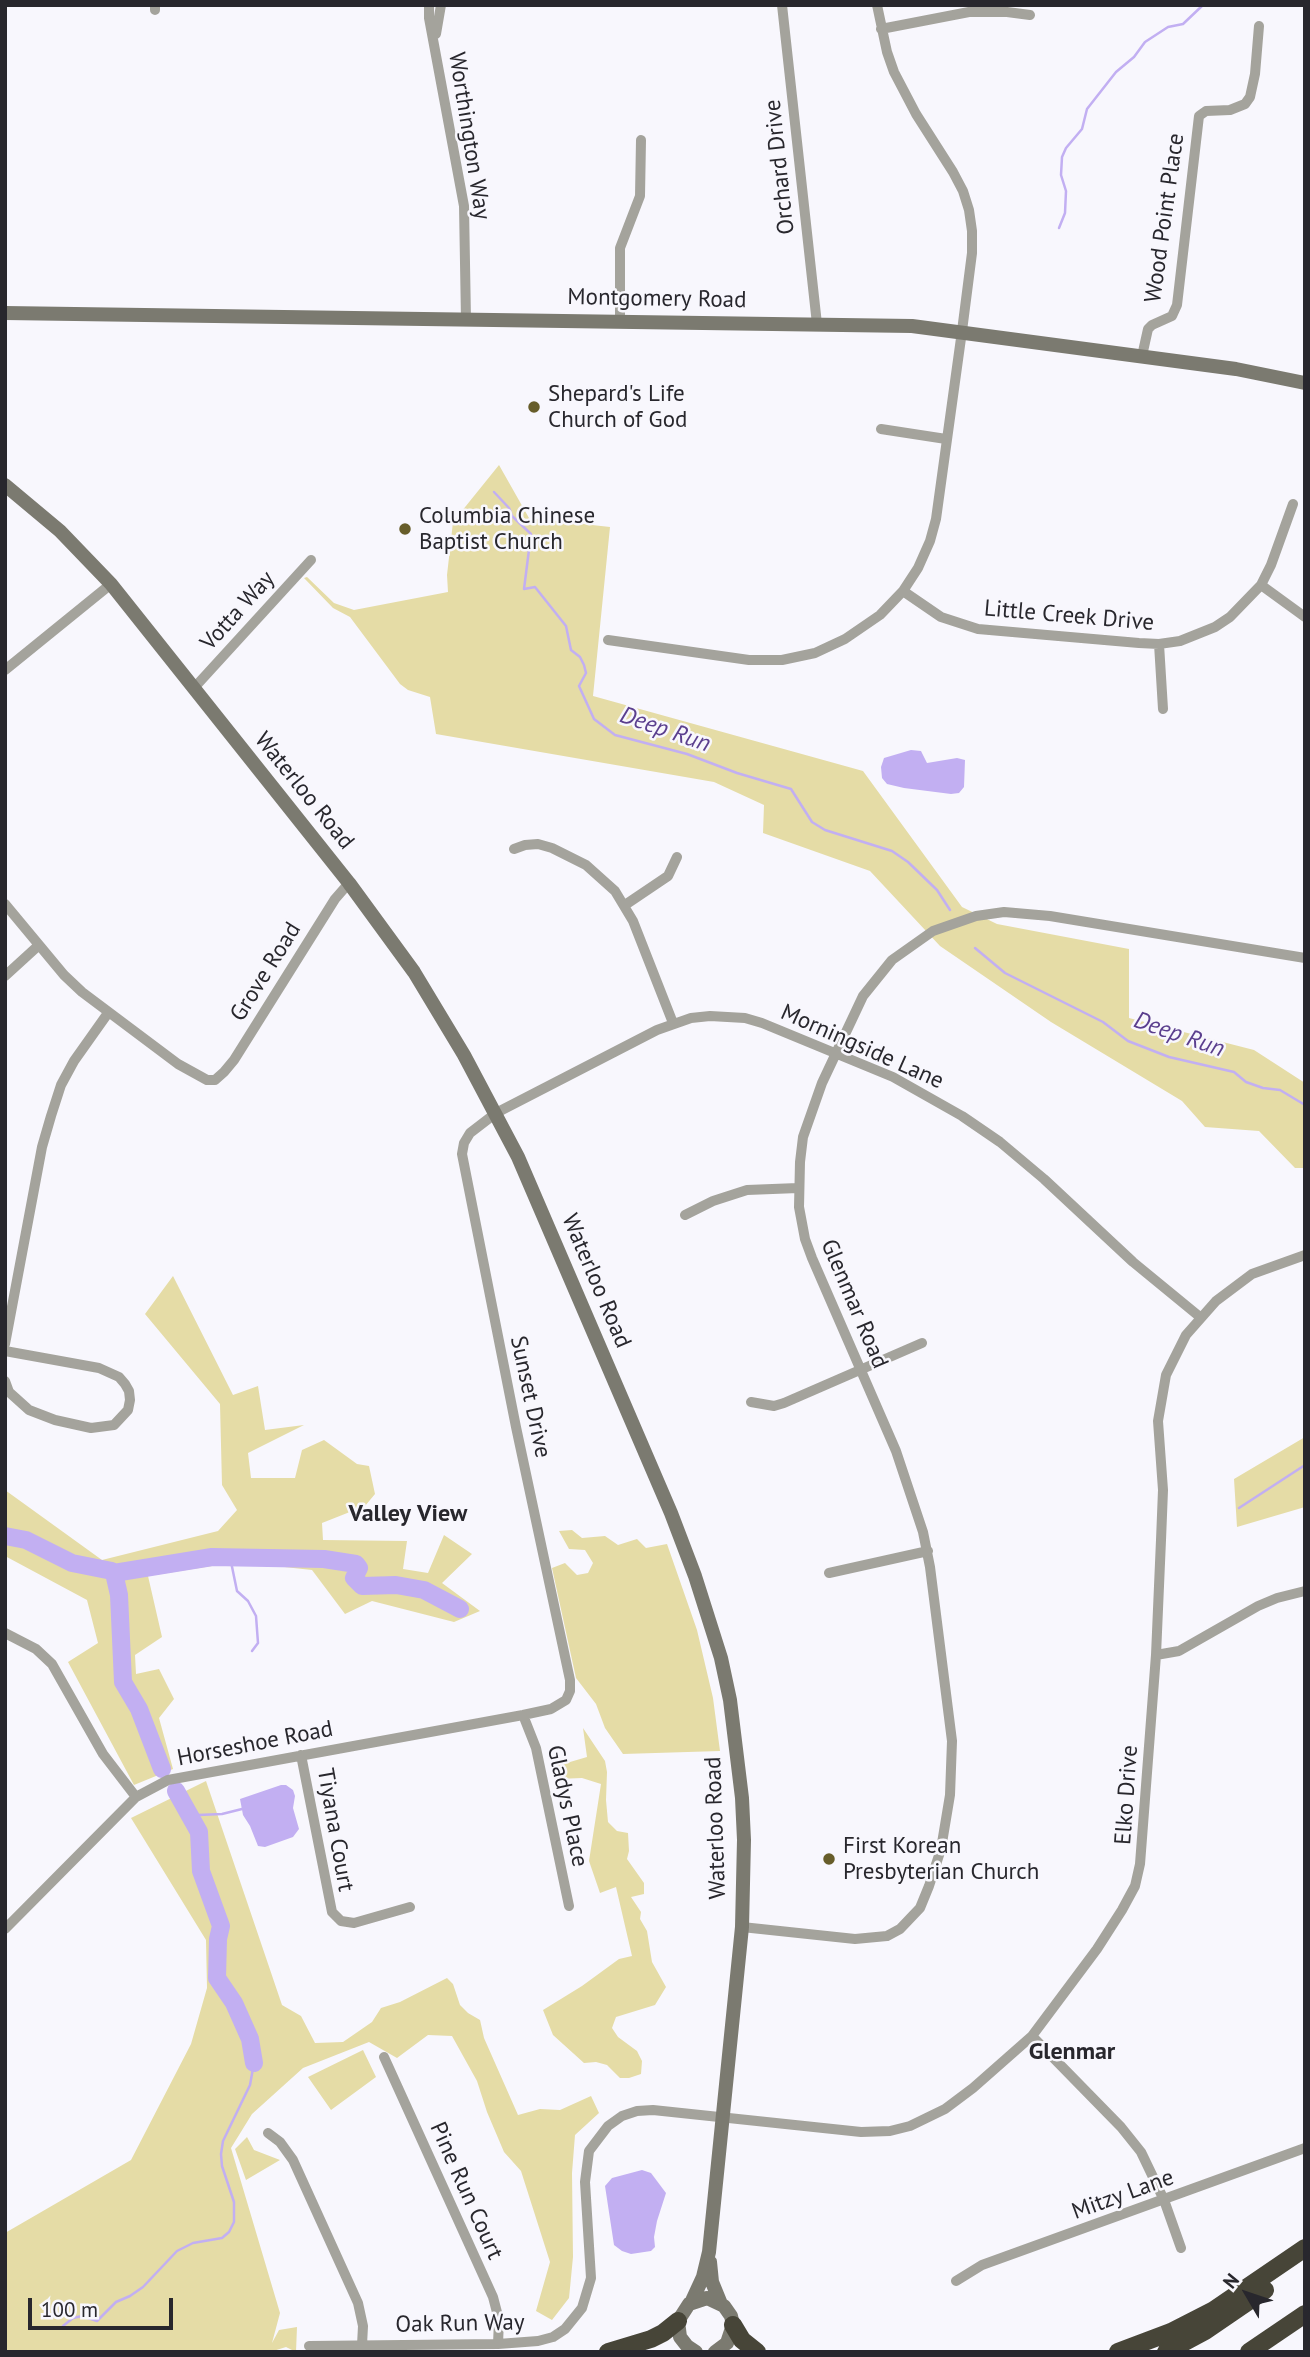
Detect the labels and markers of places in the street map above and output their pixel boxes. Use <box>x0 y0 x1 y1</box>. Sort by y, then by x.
place label: Shepard's Life Church of God <box>548 380 687 434</box>
marker: Shepard's Life Church of God <box>526 399 542 415</box>
place label: Columbia Chinese Baptist Church <box>419 502 595 556</box>
marker: Columbia Chinese Baptist Church <box>397 521 413 537</box>
place label: First Korean Presbyterian Church <box>843 1832 1039 1886</box>
marker: First Korean Presbyterian Church <box>821 1851 837 1867</box>

